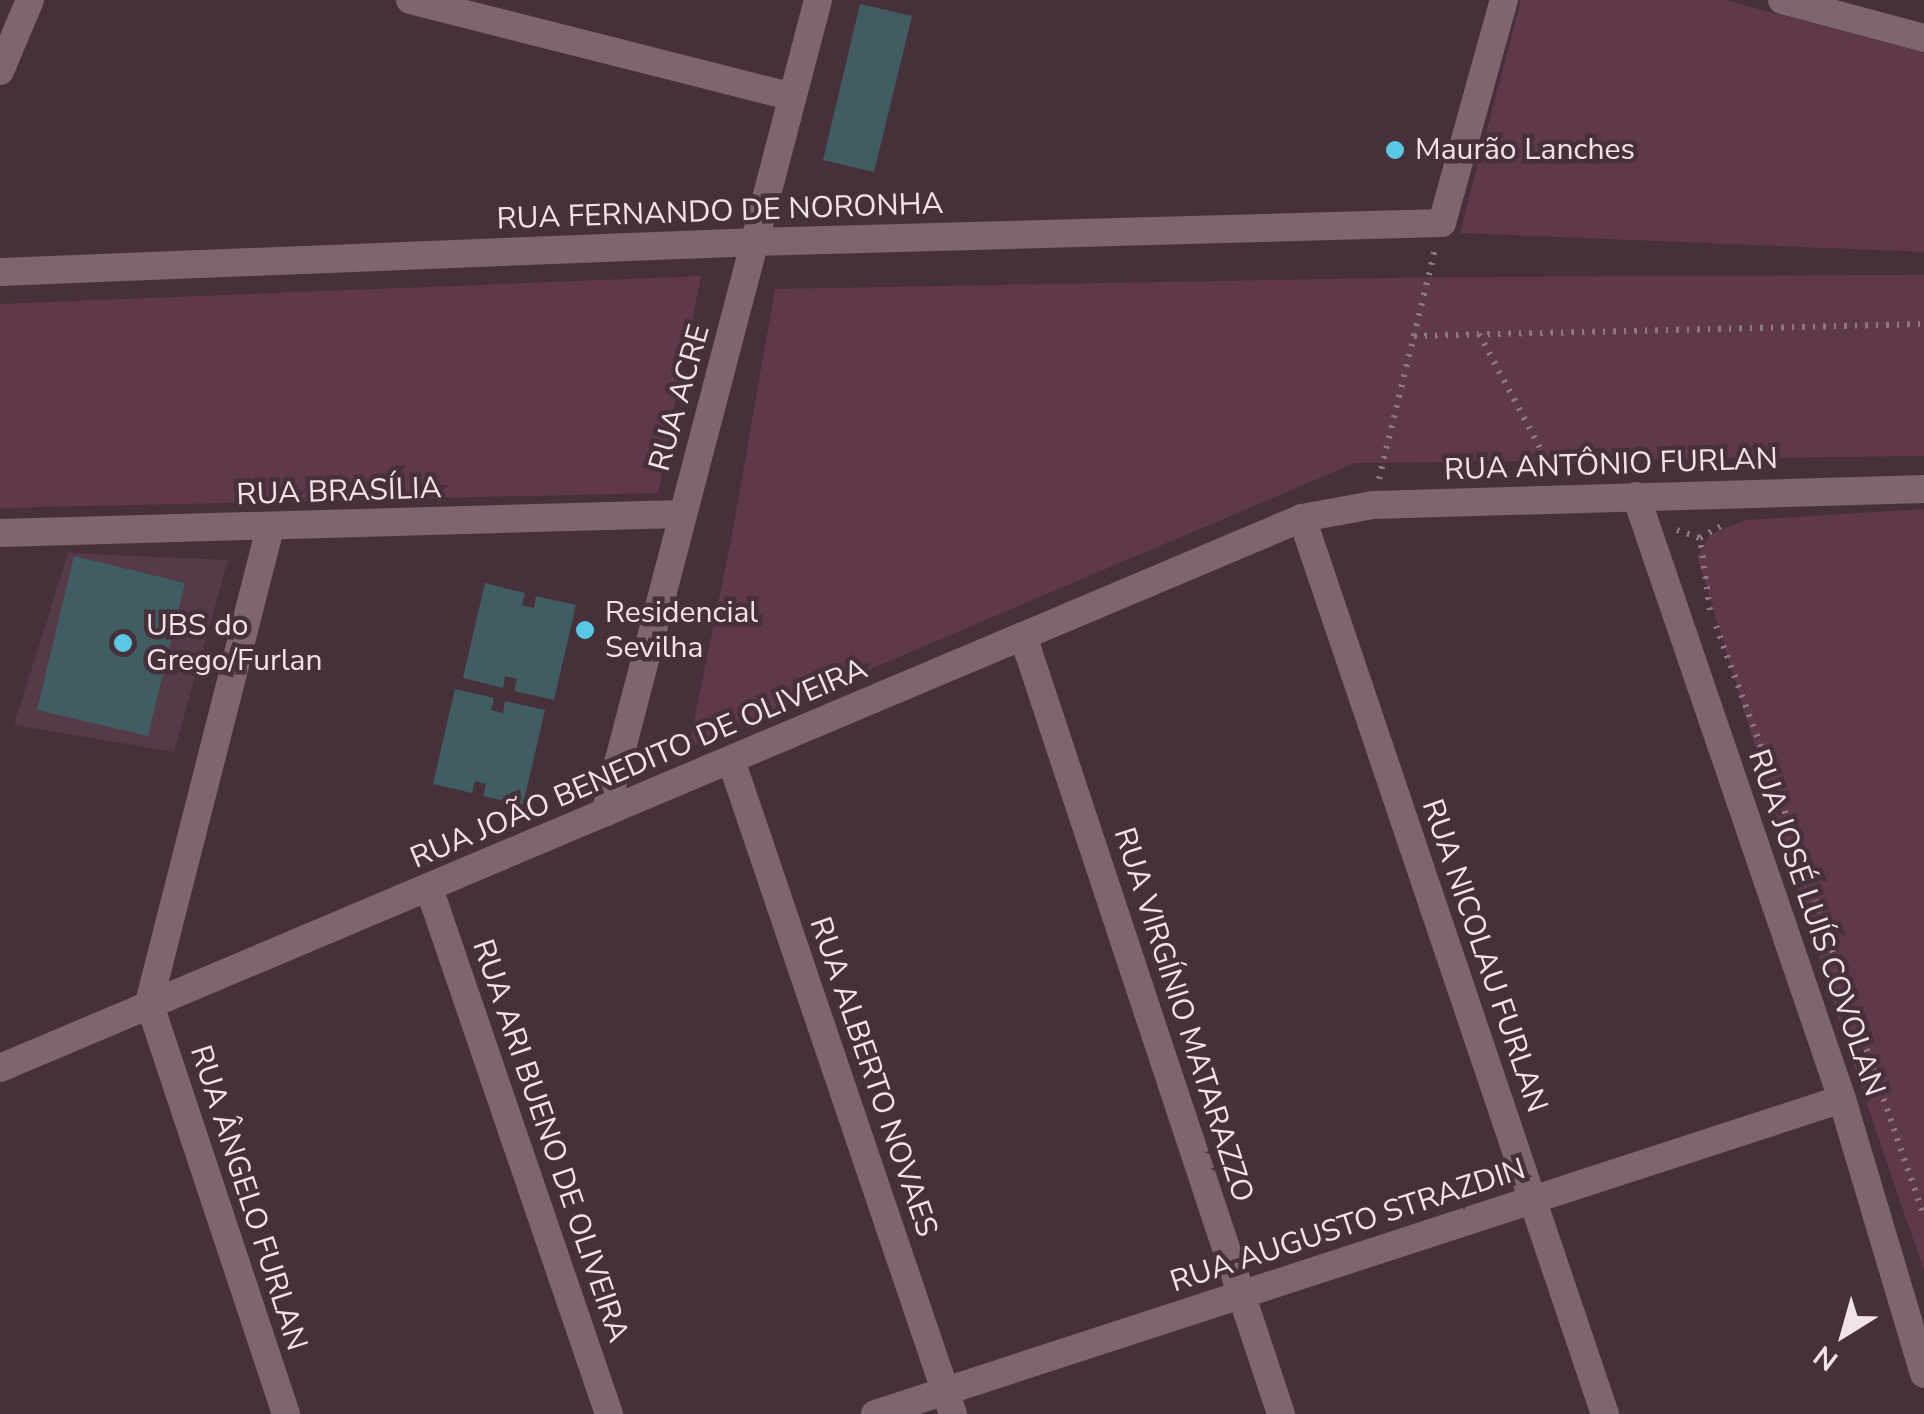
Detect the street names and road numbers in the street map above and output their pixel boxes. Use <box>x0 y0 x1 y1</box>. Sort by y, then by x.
street label: RUA FERNANDO DE NORONHA <box>496 186 944 238</box>
street label: RUA ACRE <box>642 321 718 475</box>
street label: RUA ANTÔNIO FURLAN <box>1444 441 1778 489</box>
street label: RUA BRASÍLIA <box>236 470 442 514</box>
street label: RUA JOÃO BENEDITO DE OLIVEIRA <box>405 651 873 877</box>
street label: RUA JOSÉ LUÍS COVOLAN <box>1740 745 1892 1101</box>
street label: RUA NICOLAU FURLAN <box>1413 795 1555 1117</box>
street label: RUA VIRGÍNIO MATARAZZO <box>1105 823 1261 1207</box>
street label: RUA ALBERTO NOVAES <box>801 913 945 1241</box>
street label: RUA ARI BUENO DE OLIVEIRA <box>464 935 636 1347</box>
street label: RUA ÂNGELO FURLAN <box>182 1041 314 1355</box>
street label: RUA AUGUSTO STRAZDIN <box>1166 1152 1530 1300</box>

